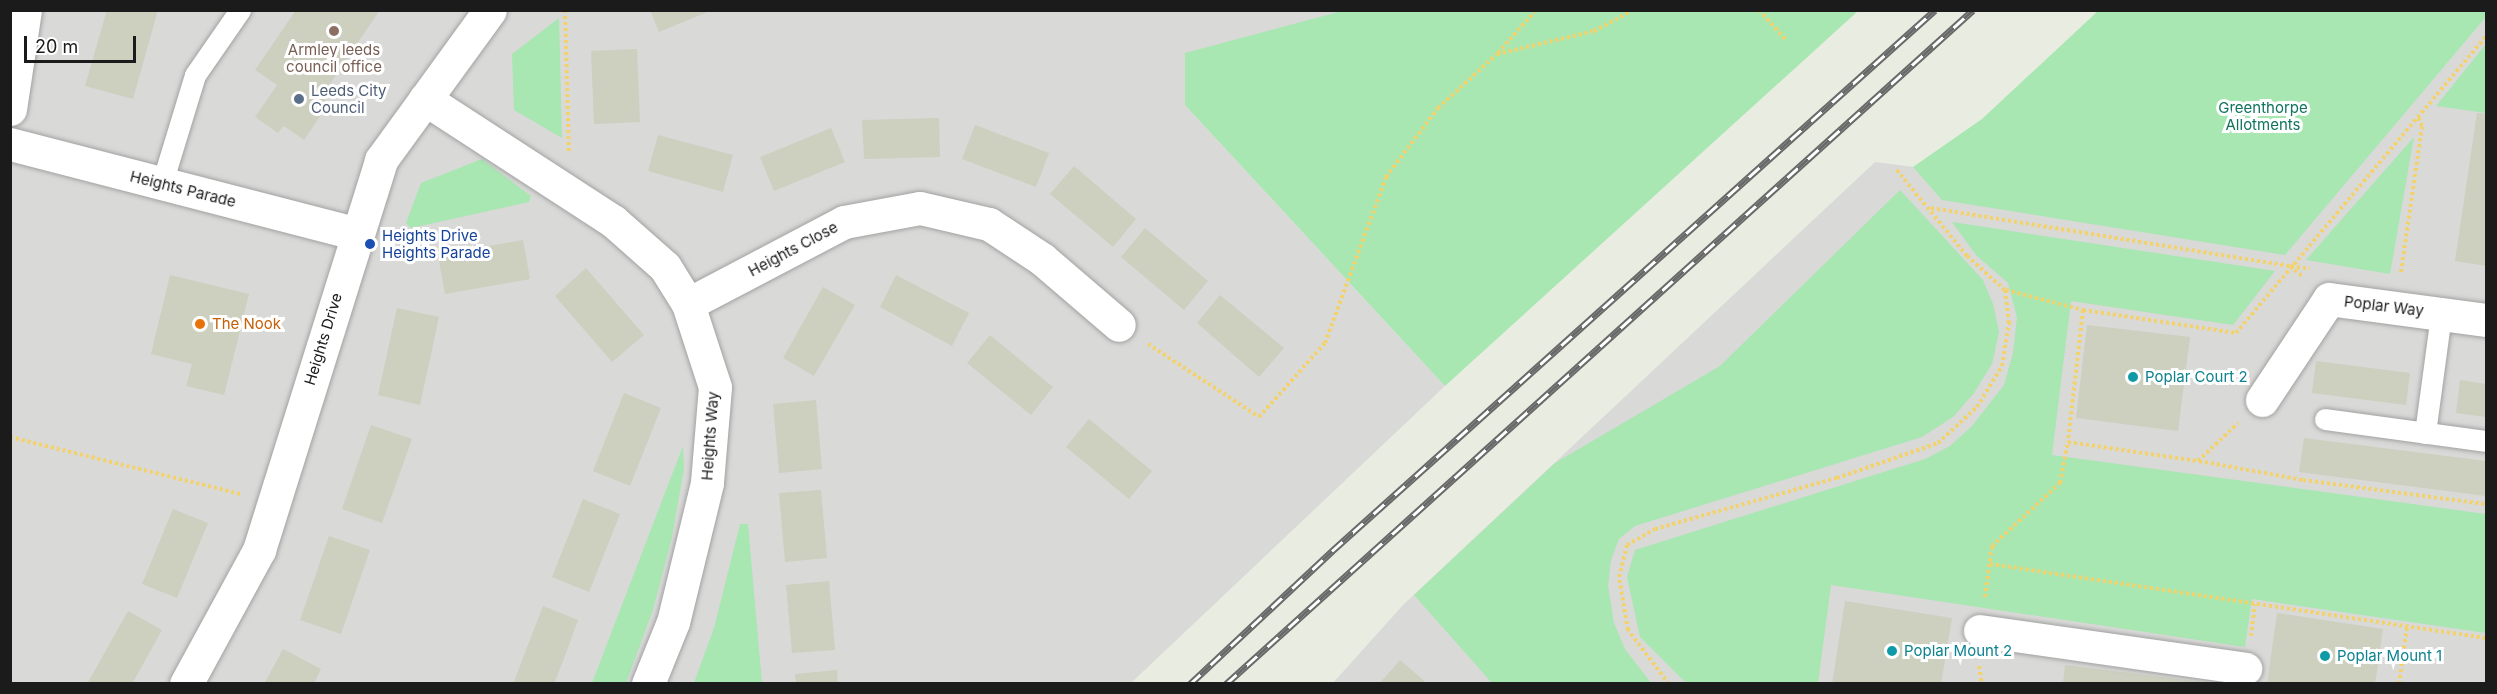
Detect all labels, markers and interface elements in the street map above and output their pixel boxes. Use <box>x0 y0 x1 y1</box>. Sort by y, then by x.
scale bar <box>27 24 140 62</box>
marker: Armley leeds council office <box>327 24 341 38</box>
text: 20 m <box>35 36 78 57</box>
place label: Armley leeds council office <box>286 40 382 75</box>
place label: Leeds City Council <box>311 81 387 116</box>
marker: Leeds City Council <box>292 92 306 106</box>
park label: Greenthorpe Allotments <box>2218 98 2308 133</box>
street label: Heights Parade <box>128 167 238 211</box>
street label: Heights Close <box>745 218 841 280</box>
place label: Heights Drive Heights Parade <box>382 226 490 261</box>
marker: Heights Drive Heights Parade <box>363 237 377 251</box>
street label: Heights Drive <box>300 291 346 387</box>
street label: Poplar Way <box>2343 292 2425 320</box>
place label: The Nook <box>212 315 281 333</box>
marker: The Nook <box>193 317 207 331</box>
place label: Poplar Court 2 <box>2145 368 2248 386</box>
marker: Poplar Court 2 <box>2126 370 2140 384</box>
street label: Heights Way <box>698 391 722 481</box>
place label: Poplar Mount 2 <box>1904 642 2012 660</box>
marker: Poplar Mount 2 <box>1885 644 1899 658</box>
place label: Poplar Mount 1 <box>2337 647 2442 665</box>
marker: Poplar Mount 1 <box>2318 649 2332 663</box>

